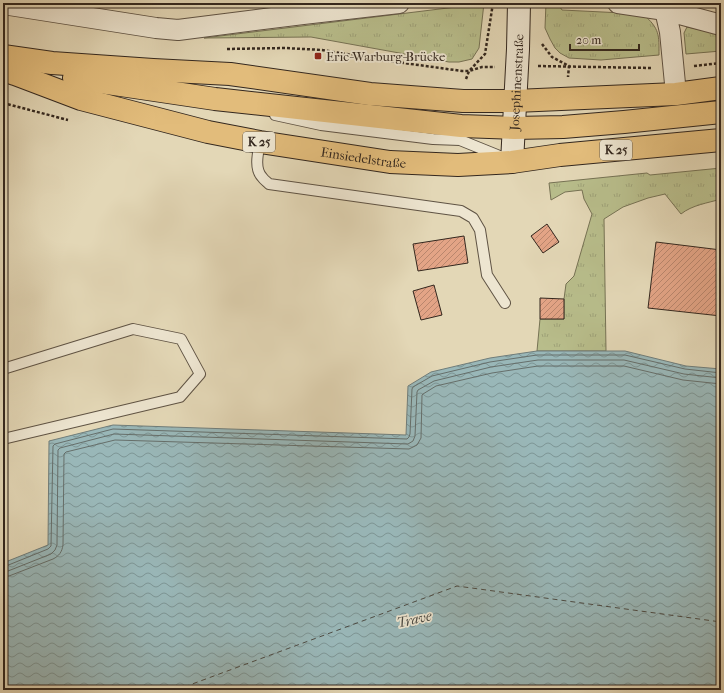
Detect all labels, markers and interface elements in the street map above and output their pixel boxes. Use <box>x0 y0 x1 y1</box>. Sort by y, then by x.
scale bar <box>570 26 639 52</box>
street label: Josephinenstraße <box>507 33 526 132</box>
text: 20 m <box>576 33 601 47</box>
place label: Eric-Warburg-Brücke <box>326 49 446 64</box>
marker: Eric-Warburg-Brücke <box>313 51 323 61</box>
road number: K 25 <box>243 132 275 152</box>
road number: K 25 <box>600 140 632 160</box>
street label: Einsiedelstraße <box>320 144 407 171</box>
water label: Trave <box>395 607 433 632</box>

